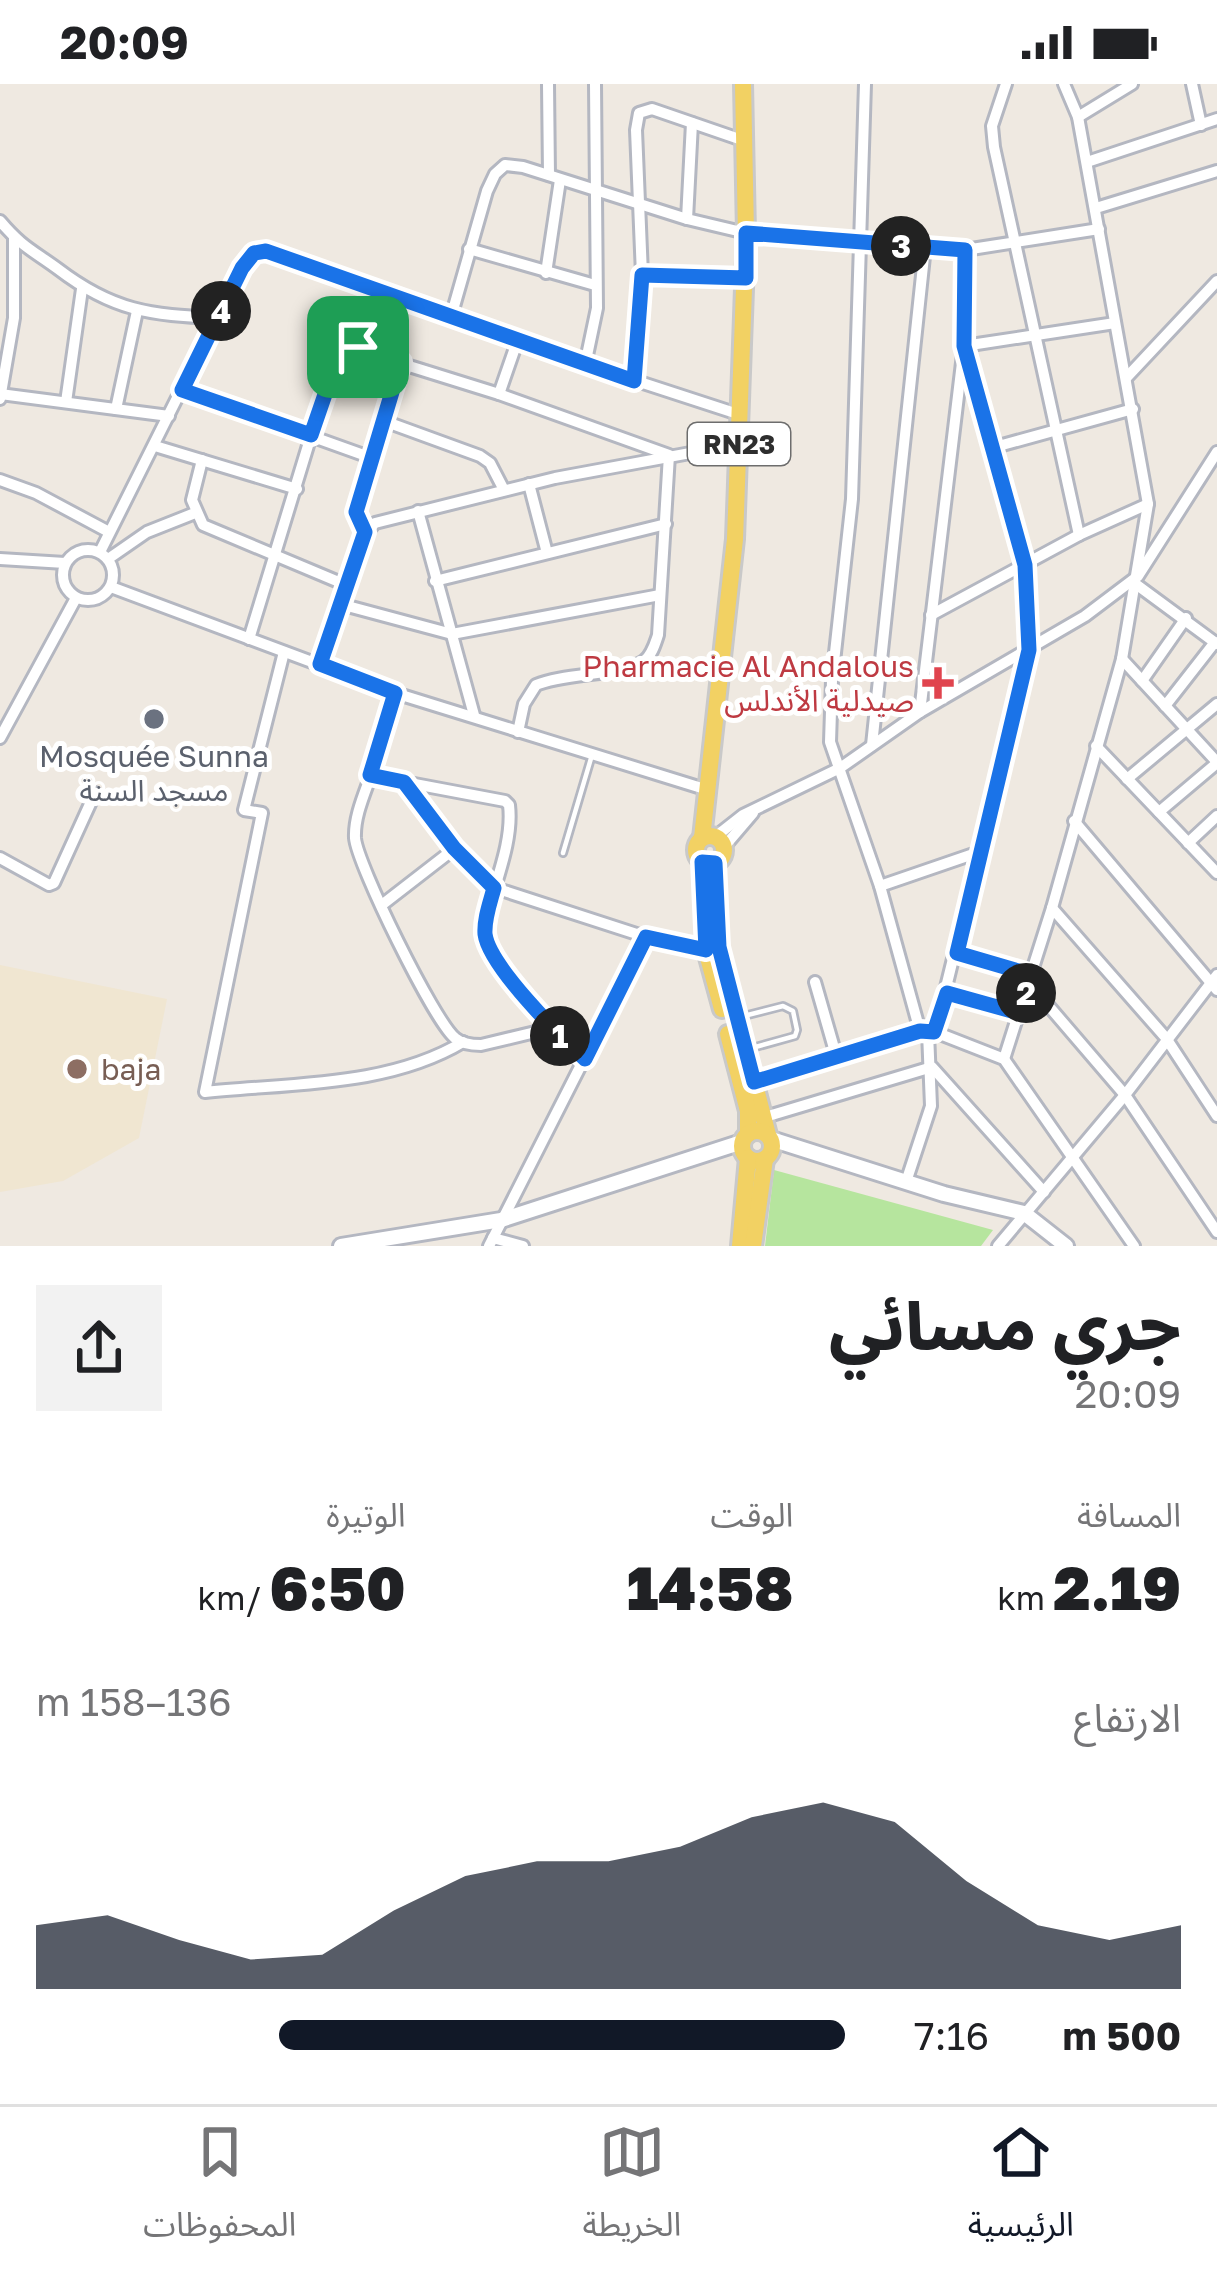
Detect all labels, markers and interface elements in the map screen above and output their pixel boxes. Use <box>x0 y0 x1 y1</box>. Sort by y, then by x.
text: 20:09 <box>60 15 189 69</box>
pin: 3 <box>871 216 931 276</box>
text: 3 <box>891 226 911 265</box>
pin: 4 <box>191 281 251 341</box>
text: 4 <box>211 291 231 330</box>
pin <box>307 296 409 398</box>
icon: arrive <box>325 314 391 380</box>
road number: RN23 <box>688 423 790 465</box>
place label: Pharmacie Al Andalous صيدلية الأندلس <box>583 648 914 718</box>
marker: Pharmacie Al Andalous صيدلية الأندلس <box>925 670 951 696</box>
marker: Mosquée Sunna مسجد السنة <box>141 706 167 732</box>
place label: Mosquée Sunna مسجد السنة <box>39 738 269 808</box>
pin: 2 <box>996 963 1056 1023</box>
text: 2 <box>1016 973 1036 1012</box>
pin: 1 <box>530 1006 590 1066</box>
text: 1 <box>552 1016 569 1055</box>
place label: baja <box>101 1051 161 1087</box>
marker: baja <box>64 1056 90 1082</box>
button: share <box>36 1285 162 1411</box>
text: جري مسائي <box>829 1285 1181 1365</box>
text: 20:09 <box>1075 1370 1181 1417</box>
text: الوتيرة <box>326 1495 406 1534</box>
text: الوقت <box>711 1495 793 1534</box>
text: المسافة <box>1077 1495 1181 1534</box>
text: 6:50 <box>269 1551 406 1623</box>
text: 14:58 <box>627 1551 793 1623</box>
text: 2.19 <box>1053 1551 1181 1623</box>
text: /km <box>198 1578 269 1617</box>
text: km <box>997 1578 1053 1617</box>
text: 136–158 m <box>36 1678 232 1725</box>
text: الارتفاع <box>1074 1694 1181 1741</box>
text: 7:16 <box>914 2012 989 2059</box>
text: 500 m <box>1063 2012 1181 2059</box>
tab: المحفوظات <box>143 2119 296 2260</box>
tab: الخريطة <box>583 2119 681 2260</box>
tab: الرئيسية <box>968 2119 1074 2260</box>

